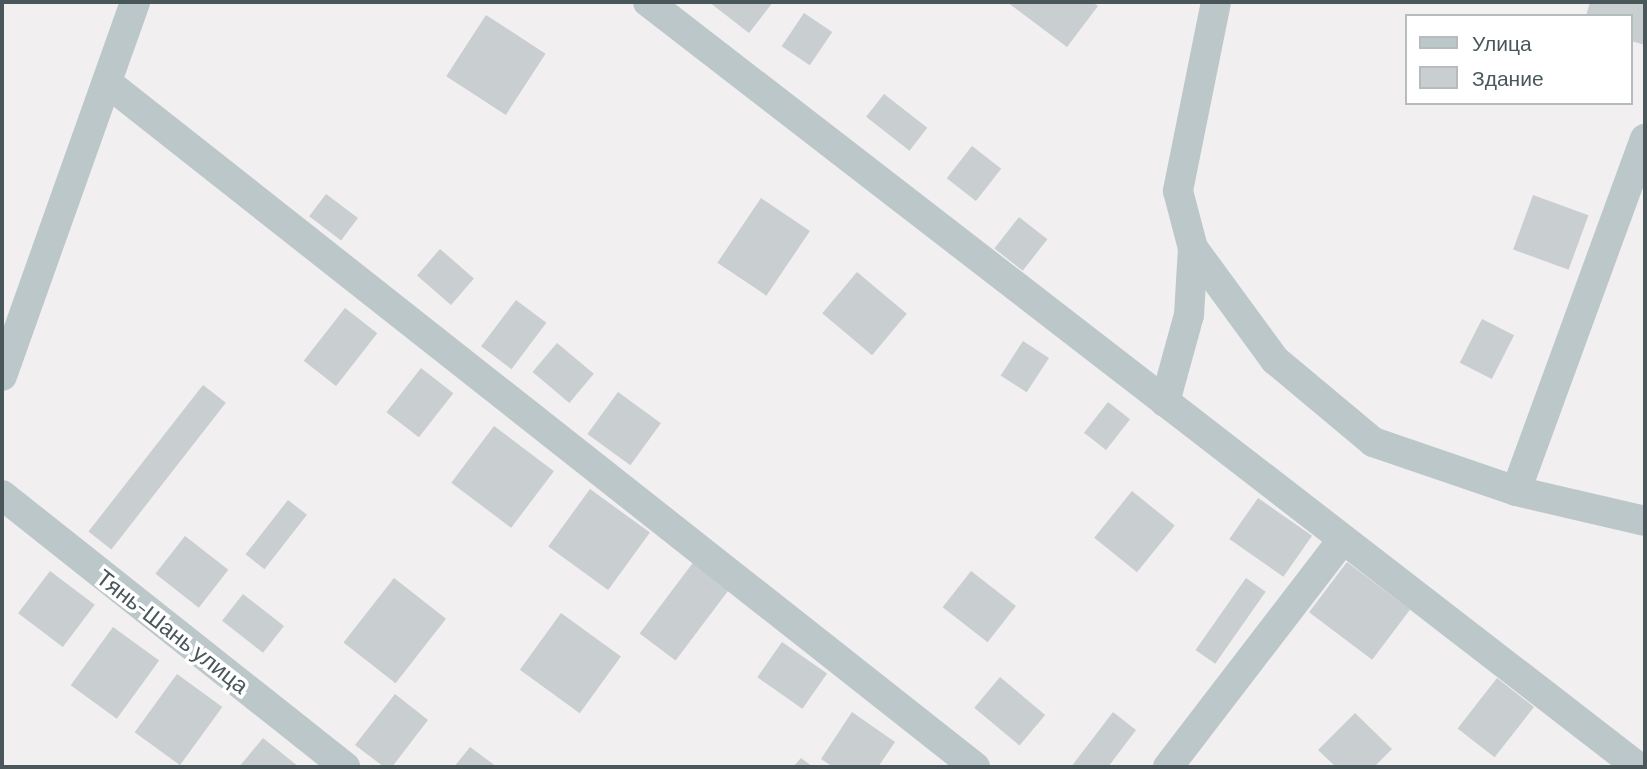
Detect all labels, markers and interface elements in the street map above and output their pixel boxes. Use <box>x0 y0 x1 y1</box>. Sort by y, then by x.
legend <box>1406 14 1633 105</box>
text: Улица <box>1472 30 1532 55</box>
text: Здание <box>1472 65 1544 90</box>
street label: Тянь-Шань улица <box>91 563 255 699</box>

